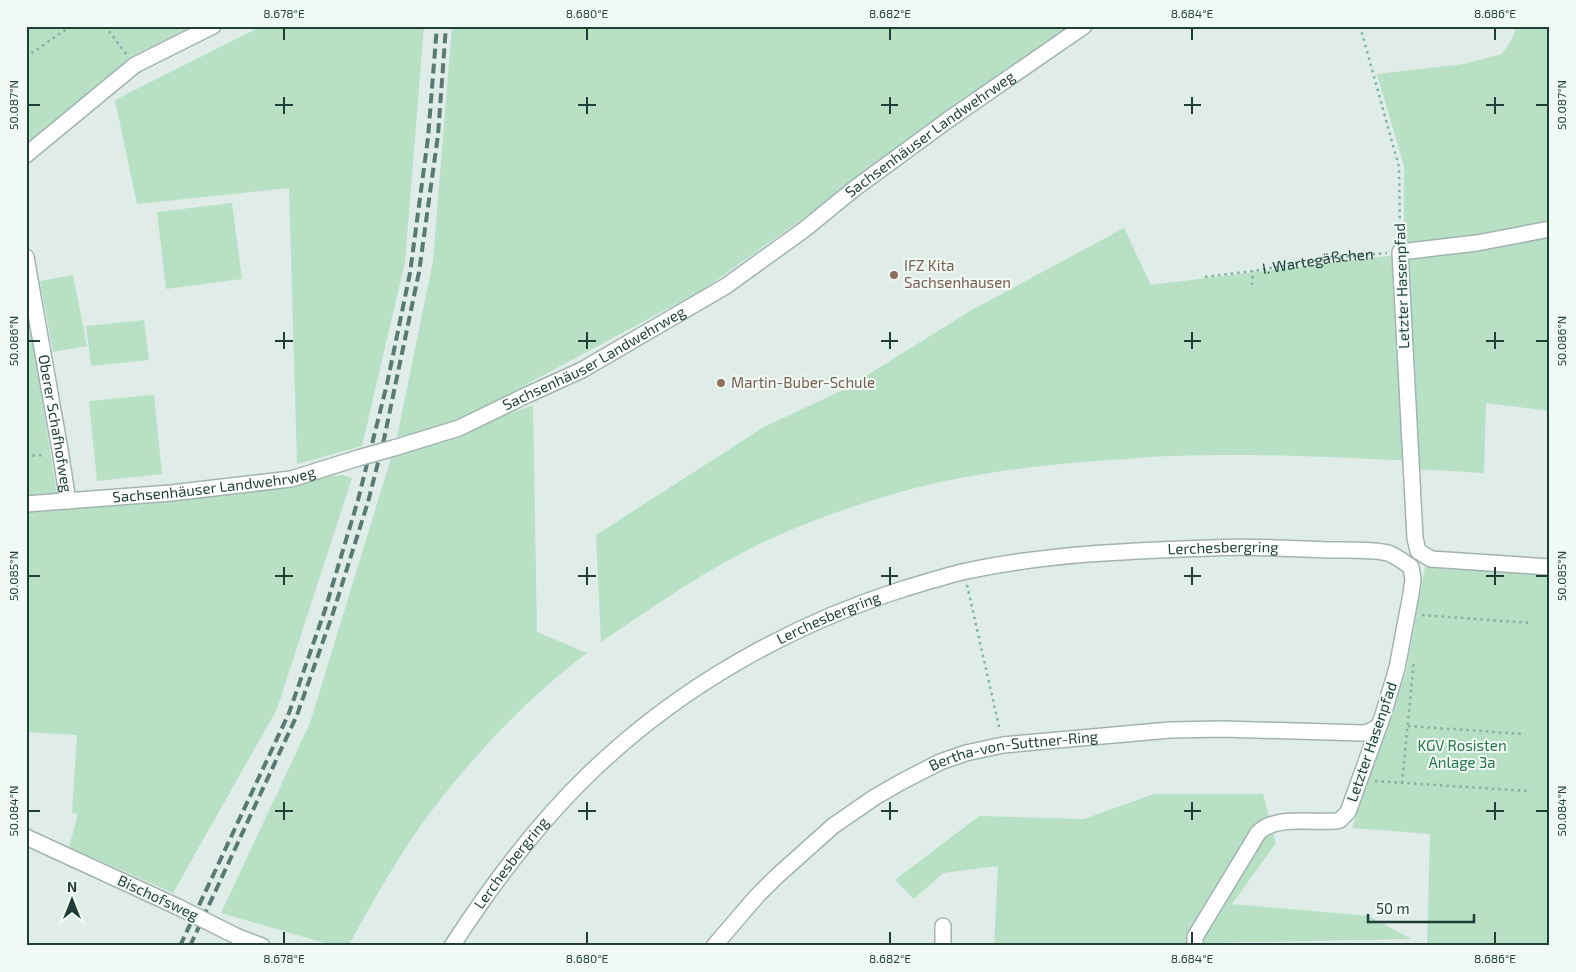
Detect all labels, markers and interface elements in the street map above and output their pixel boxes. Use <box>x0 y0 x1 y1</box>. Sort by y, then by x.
text: 8.678°E <box>263 6 305 20</box>
text: 8.680°E <box>566 6 609 20</box>
text: 8.682°E <box>869 6 911 20</box>
text: 8.684°E <box>1171 6 1214 20</box>
text: 8.686°E <box>1474 6 1516 20</box>
street label: Sachsenhäuser Landwehrweg <box>841 66 1018 201</box>
text: 50.087°N <box>6 80 20 130</box>
text: 50.087°N <box>1554 80 1568 130</box>
street label: Letzter Hasenpfad <box>1390 223 1412 349</box>
street label: I. Wartegäßchen <box>1261 244 1374 277</box>
place label: IFZ Kita Sachsenhausen <box>904 256 1011 291</box>
marker: IFZ Kita Sachsenhausen <box>888 269 900 281</box>
street label: Sachsenhäuser Landwehrweg <box>499 301 689 414</box>
text: 50.086°N <box>6 316 20 366</box>
text: 50.086°N <box>1554 316 1568 366</box>
street label: Oberer Schafhofweg <box>35 353 77 494</box>
place label: Martin-Buber-Schule <box>731 373 875 391</box>
marker: Martin-Buber-Schule <box>715 377 727 389</box>
street label: Sachsenhäuser Landwehrweg <box>112 462 318 505</box>
street label: Lerchesbergring <box>1167 537 1280 558</box>
text: 50.085°N <box>6 551 20 601</box>
text: 50.085°N <box>1554 551 1568 601</box>
street label: Lerchesbergring <box>773 587 883 647</box>
street label: Letzter Hasenpfad <box>1342 679 1400 804</box>
street label: Bertha-von-Suttner-Ring <box>926 726 1099 774</box>
park label: KGV Rosisten Anlage 3a <box>1417 736 1507 771</box>
text: 50.084°N <box>6 785 20 837</box>
text: 50.084°N <box>1554 785 1568 837</box>
street label: Lerchesbergring <box>470 812 552 912</box>
street label: Bischofsweg <box>115 870 202 924</box>
north arrow <box>48 874 98 924</box>
text: N <box>67 878 77 895</box>
scale bar <box>1368 892 1475 924</box>
text: 50 m <box>1376 899 1410 917</box>
text: 8.678°E <box>263 951 305 965</box>
text: 8.680°E <box>566 951 609 965</box>
text: 8.682°E <box>869 951 911 965</box>
text: 8.684°E <box>1171 951 1214 965</box>
text: 8.686°E <box>1474 951 1516 965</box>

